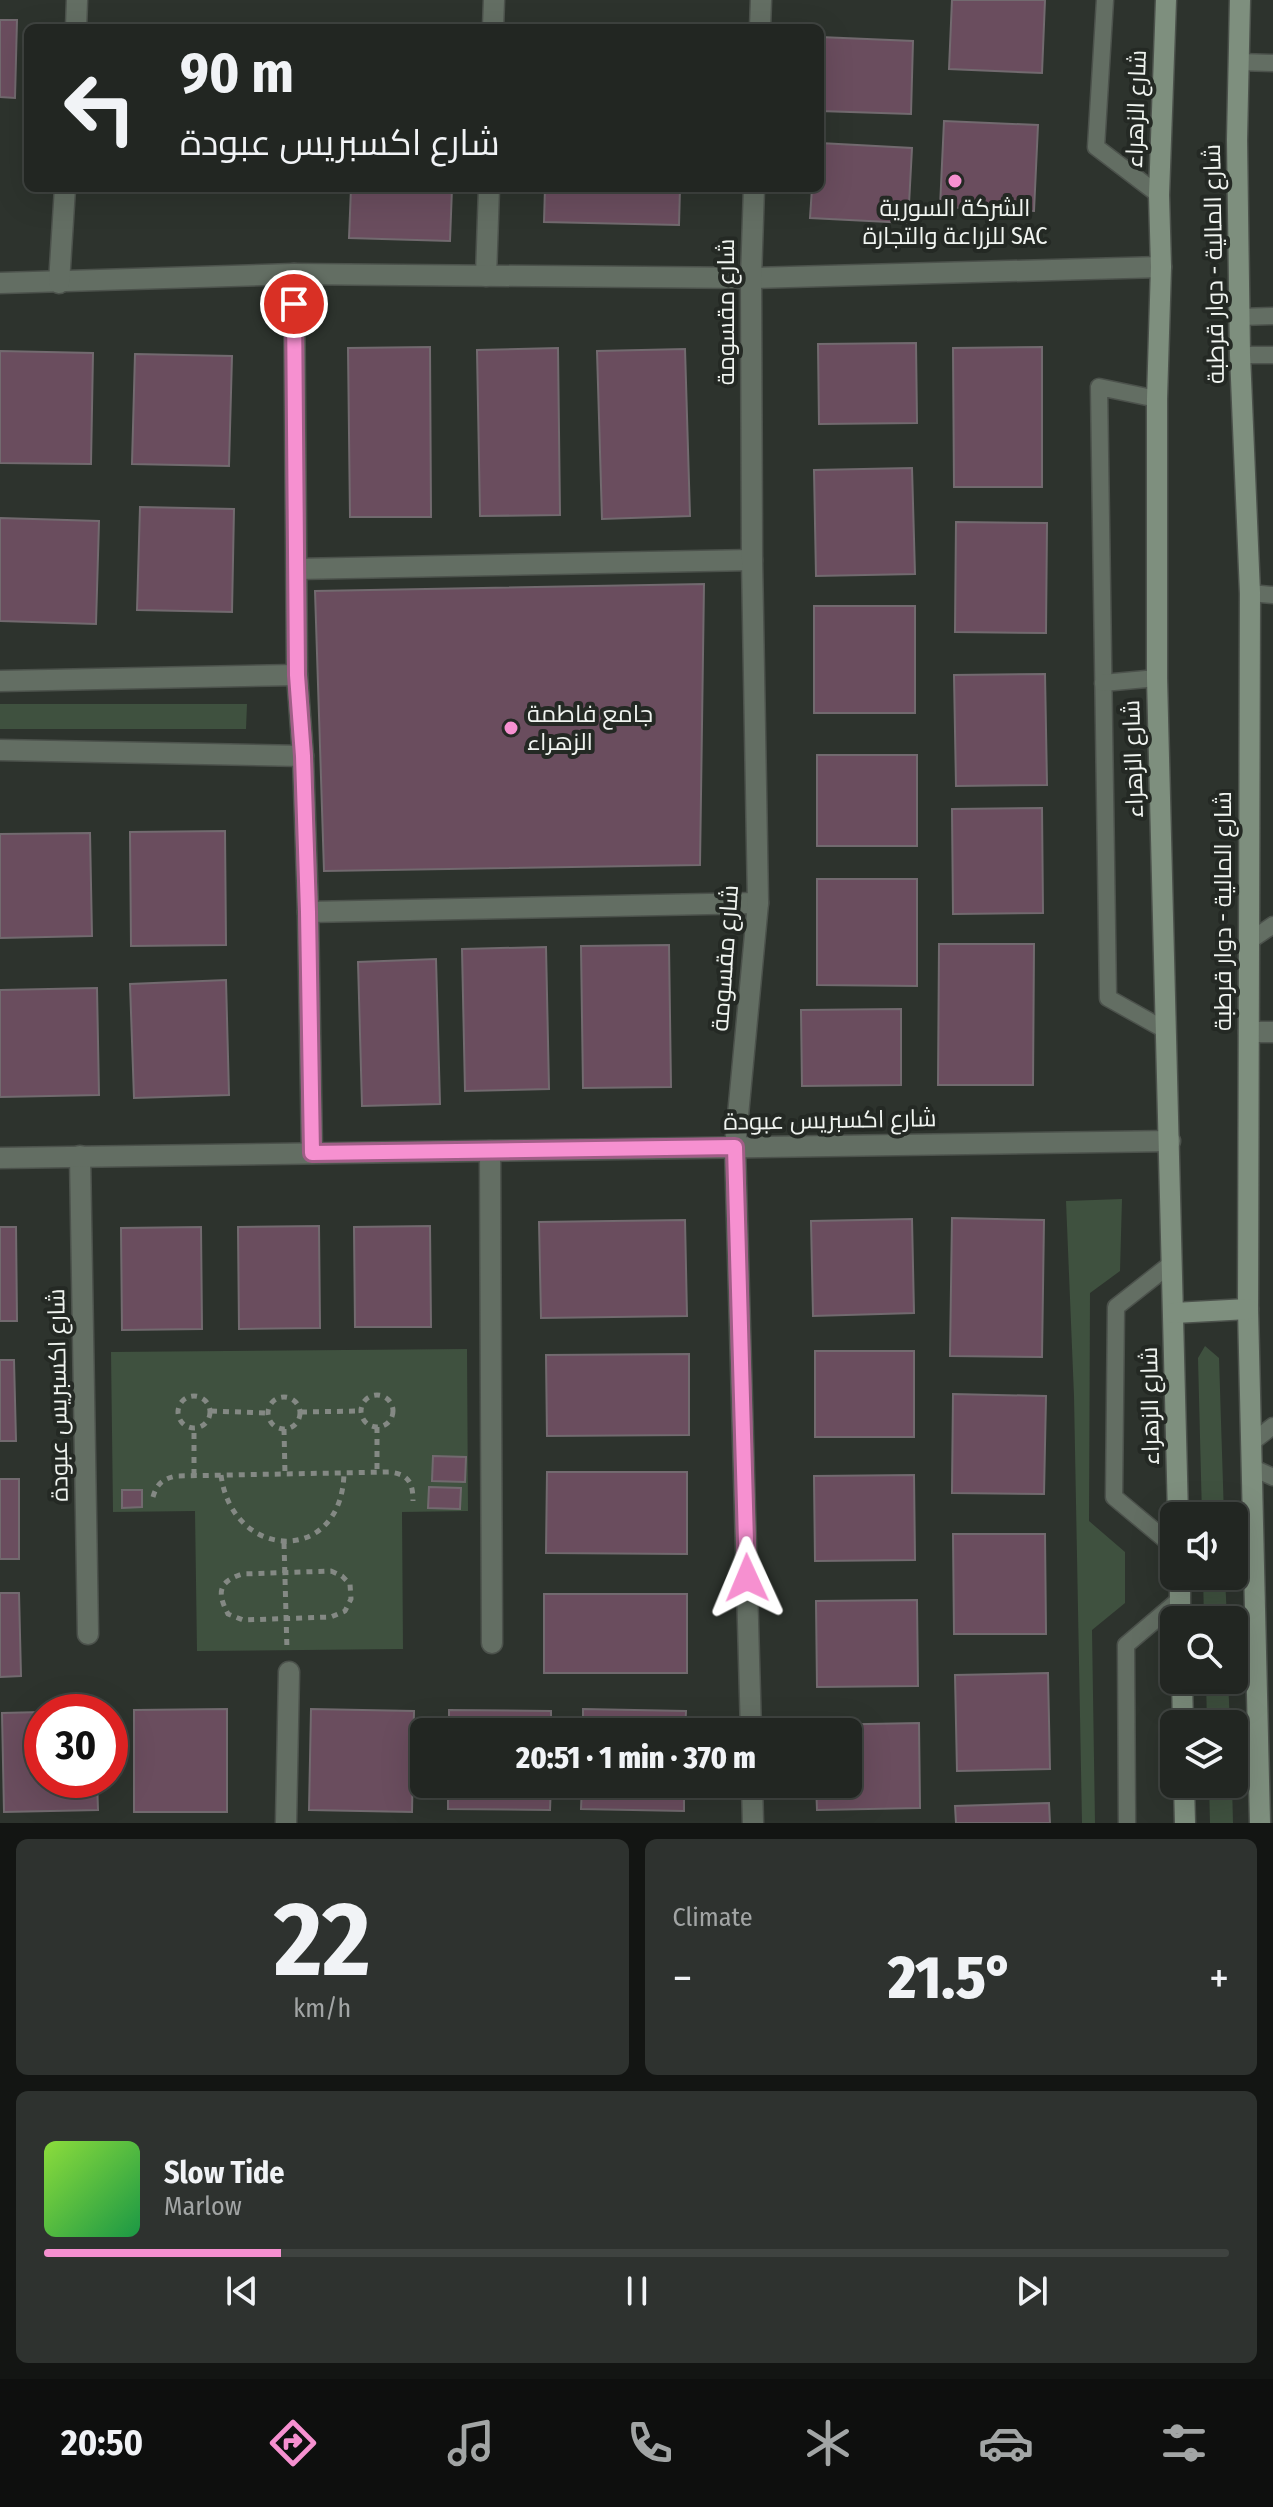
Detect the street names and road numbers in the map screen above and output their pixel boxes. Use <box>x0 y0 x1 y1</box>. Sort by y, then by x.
street label: شارع الزهراء <box>1120 49 1154 169</box>
street label: شارع المالية - دوار قرطبة <box>1198 144 1232 384</box>
street label: شارع مقسومة <box>712 239 742 385</box>
street label: شارع الزهراء <box>1117 699 1151 819</box>
street label: شارع المالية - دوار قرطبة <box>1209 791 1239 1031</box>
street label: شارع مقسومة <box>706 884 746 1032</box>
street label: شارع اكسبريس عبودة <box>723 1104 937 1138</box>
street label: شارع اكسبريس عبودة <box>42 1288 76 1502</box>
street label: شارع الزهراء <box>1135 1347 1167 1465</box>

